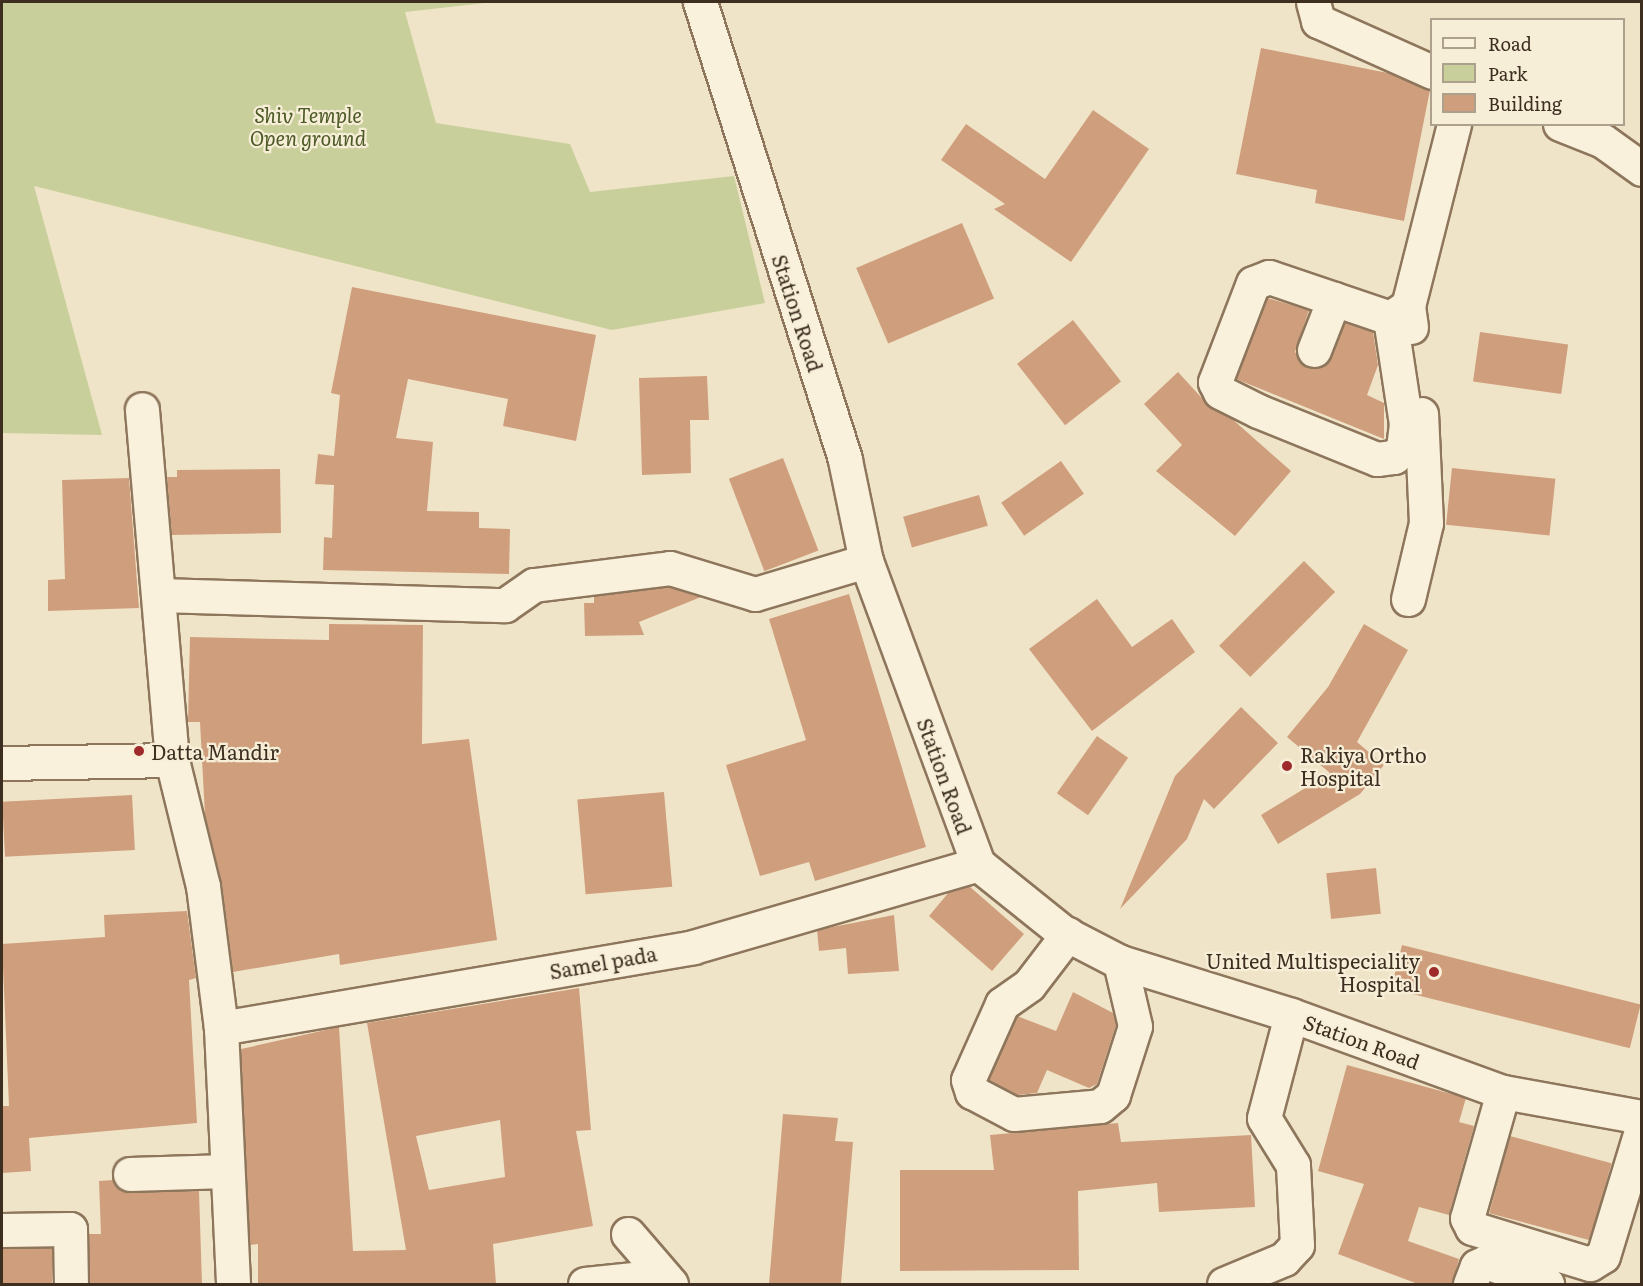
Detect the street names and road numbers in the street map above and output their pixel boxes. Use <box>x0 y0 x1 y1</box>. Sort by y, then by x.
street label: Station Road <box>768 251 828 375</box>
street label: Station Road <box>913 715 977 837</box>
street label: Samel pada <box>548 941 658 983</box>
street label: Station Road <box>1301 1009 1423 1073</box>

